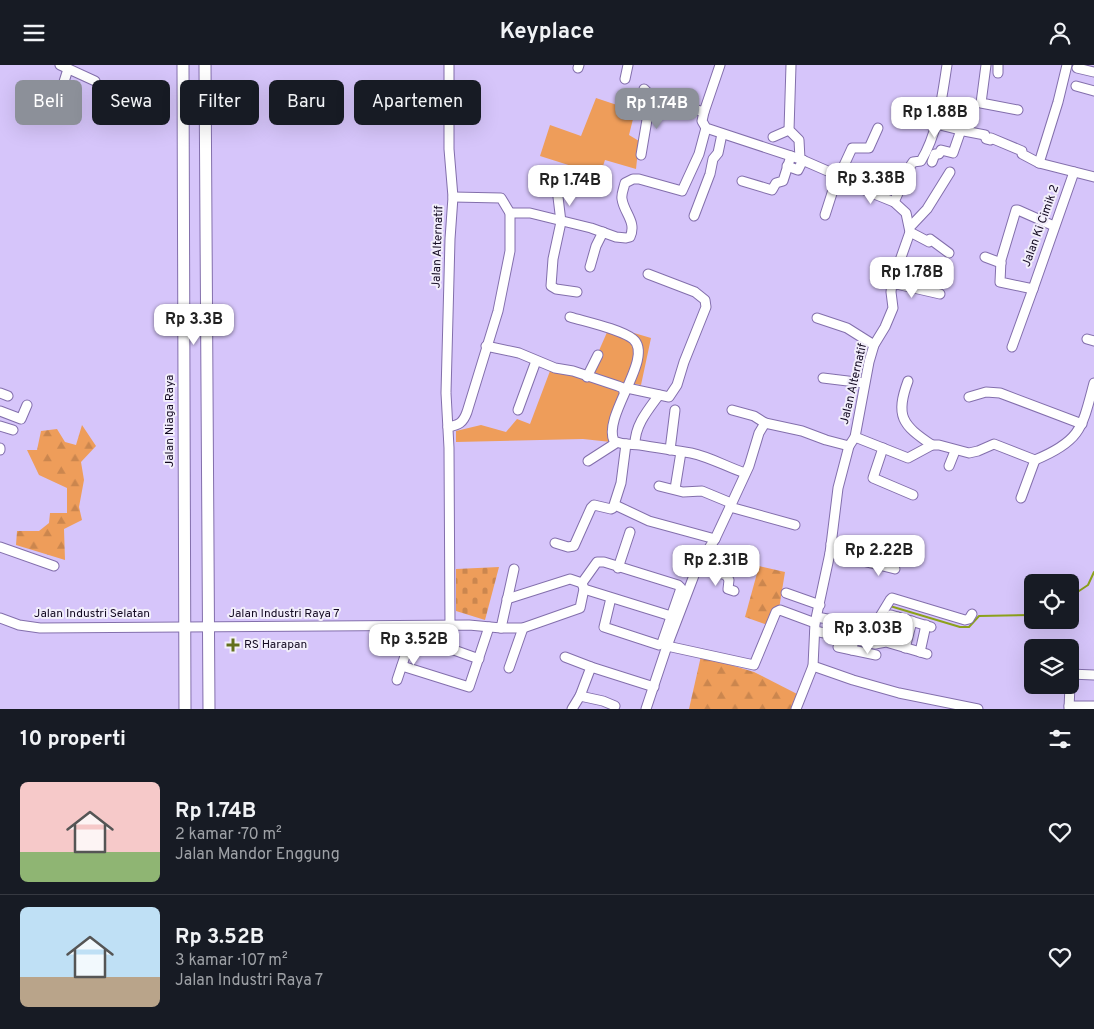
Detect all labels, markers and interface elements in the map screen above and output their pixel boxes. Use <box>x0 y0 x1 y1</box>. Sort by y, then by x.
icon: menu <box>20 19 48 47</box>
text: Keyplace <box>500 19 594 46</box>
icon: person <box>1046 19 1074 47</box>
chip: Beli <box>15 80 82 125</box>
chip: Sewa <box>92 80 170 125</box>
chip: Filter <box>180 80 259 125</box>
chip: Baru <box>269 80 344 125</box>
chip: Apartemen <box>354 80 481 125</box>
pin: Rp 1.74B <box>605 87 709 130</box>
text: Rp 1.74B <box>626 94 688 114</box>
pin: Rp 1.88B <box>883 97 987 139</box>
text: Rp 1.88B <box>902 103 968 123</box>
pin: Rp 3.38B <box>819 163 923 205</box>
pin: Rp 1.74B <box>518 165 622 207</box>
text: Rp 3.38B <box>837 169 905 189</box>
text: Rp 1.74B <box>539 171 601 191</box>
street label: Jalan Ki Cimik 2 <box>1019 183 1063 269</box>
street label: Jalan Alternatif <box>429 205 447 289</box>
pin: Rp 1.78B <box>860 257 964 299</box>
text: Rp 1.78B <box>881 263 943 283</box>
pin: Rp 3.3B <box>148 303 240 346</box>
text: Rp 3.3B <box>165 310 223 330</box>
street label: Jalan Alternatif <box>837 342 871 426</box>
street label: Jalan Niaga Raya <box>162 375 178 467</box>
pin: Rp 2.22B <box>827 535 931 577</box>
text: Rp 2.22B <box>845 541 913 561</box>
pin: Rp 2.31B <box>664 545 768 587</box>
text: Rp 2.31B <box>684 551 748 571</box>
map controls <box>1024 574 1079 694</box>
button: locate <box>1024 574 1079 629</box>
street label: Jalan Industri Selatan <box>34 606 150 622</box>
street label: Jalan Industri Raya 7 <box>228 606 340 622</box>
pin: Rp 3.03B <box>816 613 920 655</box>
text: Rp 3.03B <box>834 619 902 639</box>
pin: Rp 3.52B <box>362 623 466 666</box>
text: Rp 3.52B <box>380 630 448 650</box>
place label: RS Harapan <box>244 637 307 653</box>
marker: RS Harapan <box>226 638 240 652</box>
button: layers <box>1024 639 1079 694</box>
icon: filters <box>1046 725 1074 753</box>
text: 10 properti <box>20 726 126 753</box>
text: Rp 1.74B <box>175 798 256 825</box>
icon: home <box>60 802 120 862</box>
icon: heart <box>1046 818 1074 846</box>
text: 2 kamar · 70 m² <box>175 825 282 845</box>
text: Jalan Mandor Enggung <box>175 845 340 865</box>
text: Rp 3.52B <box>175 924 264 951</box>
icon: home <box>60 927 120 987</box>
icon: heart <box>1046 943 1074 971</box>
text: 3 kamar · 107 m² <box>175 951 288 971</box>
text: Jalan Industri Raya 7 <box>175 971 323 991</box>

